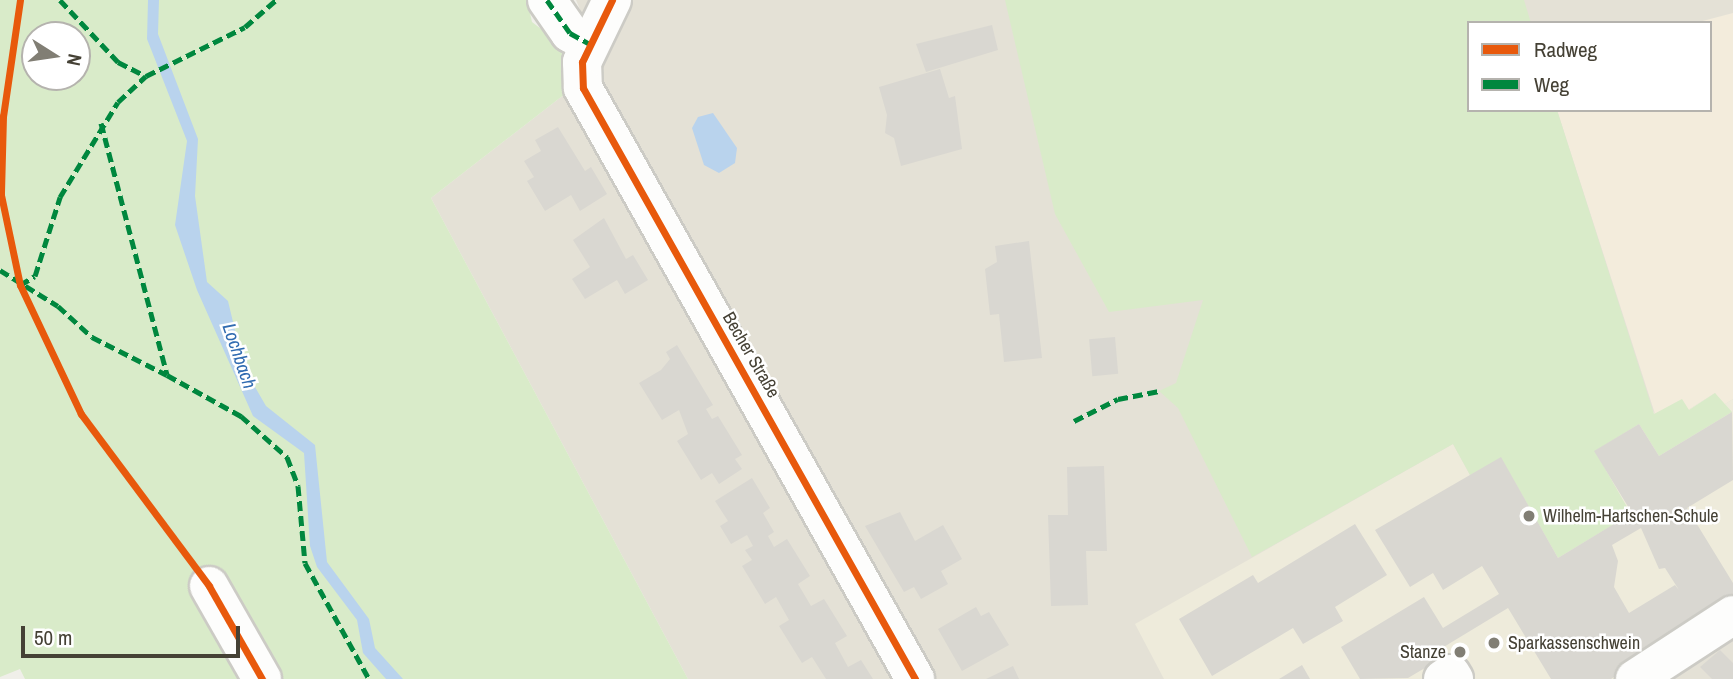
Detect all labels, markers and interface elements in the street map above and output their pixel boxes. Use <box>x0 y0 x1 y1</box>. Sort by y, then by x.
north arrow <box>21 21 91 91</box>
legend <box>1467 21 1712 112</box>
text: Radweg <box>1534 35 1597 64</box>
text: N <box>61 52 88 68</box>
text: Weg <box>1534 70 1569 99</box>
street label: Becher Straße <box>718 308 784 402</box>
water label: Lochbach <box>217 320 261 392</box>
place label: Wilhelm-Hartschen-Schule <box>1543 505 1719 527</box>
marker: Wilhelm-Hartschen-Schule <box>1521 508 1537 524</box>
scale bar <box>24 612 243 656</box>
text: 50 m <box>34 623 72 652</box>
place label: Sparkassenschwein <box>1508 632 1640 654</box>
marker: Sparkassenschwein <box>1486 635 1502 651</box>
place label: Stanze <box>1400 641 1446 663</box>
marker: Stanze <box>1452 644 1468 660</box>

